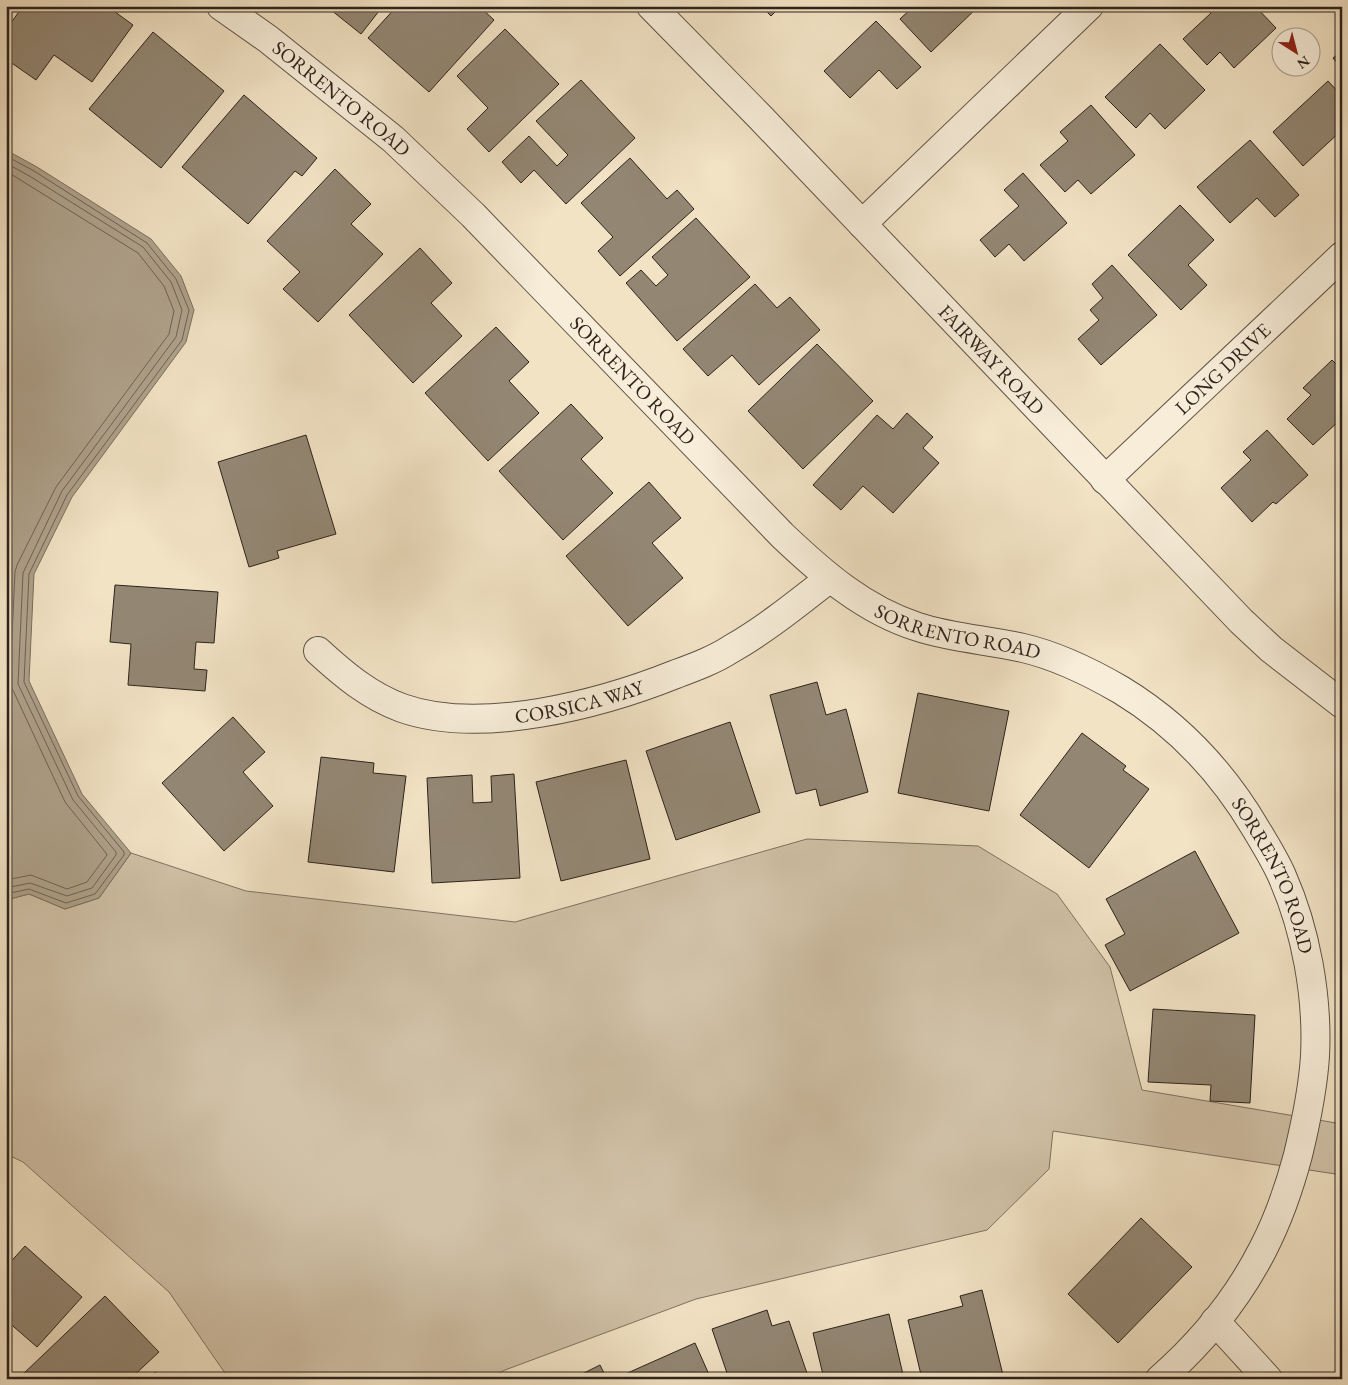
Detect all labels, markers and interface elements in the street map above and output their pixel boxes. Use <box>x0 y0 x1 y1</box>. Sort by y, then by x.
north arrow <box>1270 28 1320 78</box>
street label: SORRENTO ROAD <box>267 35 416 162</box>
text: N <box>1293 52 1314 74</box>
street label: FAIRWAY ROAD <box>933 299 1050 420</box>
street label: SORRENTO ROAD <box>564 310 701 451</box>
street label: LONG DRIVE <box>1169 317 1276 420</box>
street label: SORRENTO ROAD <box>870 598 1044 665</box>
street label: CORSICA WAY <box>513 674 648 729</box>
street label: SORRENTO ROAD <box>1226 792 1319 956</box>

